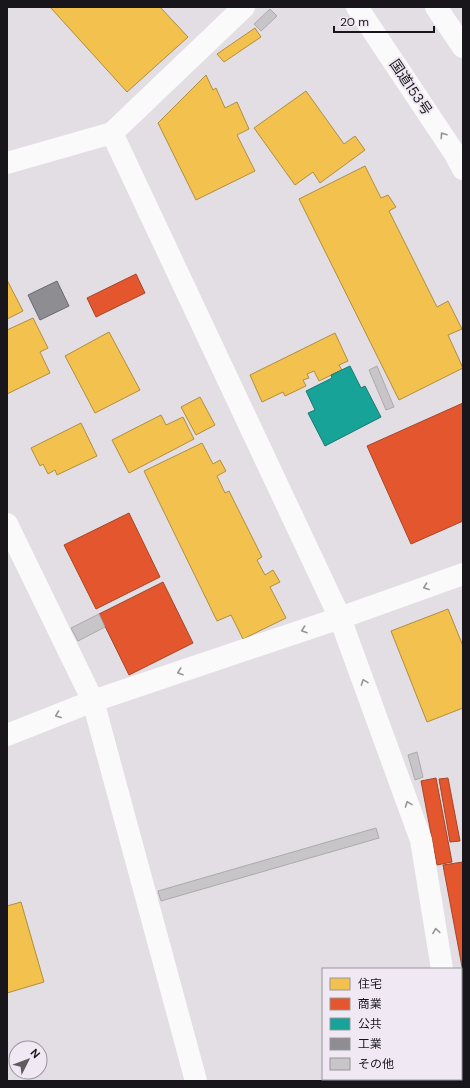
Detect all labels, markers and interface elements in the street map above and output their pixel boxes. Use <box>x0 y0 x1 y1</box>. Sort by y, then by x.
scale bar <box>334 8 434 34</box>
text: 20 m <box>340 14 369 30</box>
street label: 国道153号 <box>386 56 436 118</box>
one-way arrow <box>441 133 448 140</box>
one-way arrow <box>423 583 430 591</box>
one-way arrow <box>300 625 307 634</box>
one-way arrow <box>177 667 184 676</box>
one-way arrow <box>360 678 368 685</box>
one-way arrow <box>54 711 61 719</box>
one-way arrow <box>404 801 413 808</box>
one-way arrow <box>432 927 441 934</box>
legend <box>322 968 462 1080</box>
text: 住宅 <box>358 976 382 992</box>
text: 商業 <box>358 996 382 1012</box>
text: 公共 <box>358 1016 382 1032</box>
text: 工業 <box>358 1036 382 1052</box>
north arrow <box>8 1040 48 1080</box>
text: N <box>28 1046 43 1061</box>
text: その他 <box>358 1056 394 1072</box>

